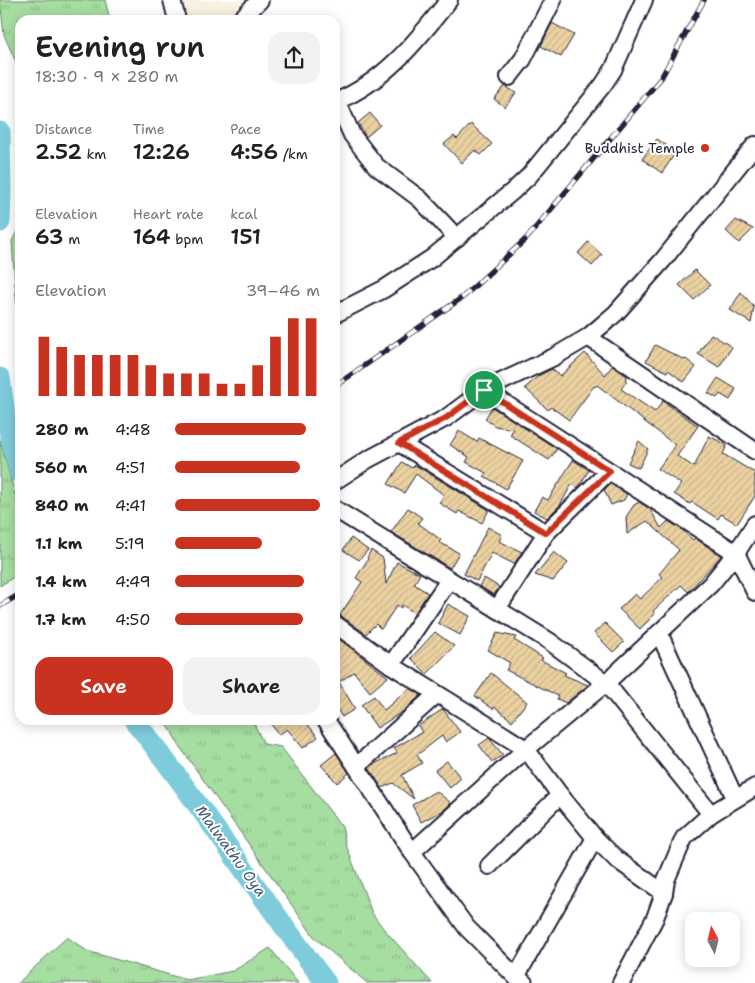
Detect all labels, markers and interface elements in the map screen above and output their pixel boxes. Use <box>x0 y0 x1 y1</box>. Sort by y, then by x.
text: Evening run <box>35 28 205 66</box>
button: share <box>268 32 320 84</box>
text: 18:30 · 9 × 280 m <box>35 66 178 87</box>
text: Distance <box>35 120 92 138</box>
text: Time <box>133 120 165 138</box>
text: Pace <box>230 120 261 138</box>
text: 2.52 <box>35 138 82 166</box>
text: 12:26 <box>133 138 190 166</box>
text: 4:56 <box>230 138 278 166</box>
place label: Buddhist Temple <box>585 139 695 157</box>
marker: Buddhist Temple <box>699 142 711 154</box>
text: km <box>82 145 106 163</box>
text: /km <box>278 145 308 163</box>
text: Elevation <box>35 205 98 223</box>
text: Heart rate <box>133 205 204 223</box>
text: kcal <box>230 205 258 223</box>
text: 63 <box>35 223 64 251</box>
text: 164 <box>133 223 170 251</box>
text: 151 <box>230 223 261 251</box>
text: m <box>64 230 80 248</box>
text: bpm <box>170 230 203 248</box>
text: Elevation <box>35 280 107 301</box>
text: 39–46 m <box>246 280 320 301</box>
pin <box>463 369 505 411</box>
icon: arrive <box>470 376 498 404</box>
text: 280 m <box>35 419 88 440</box>
text: 4:48 <box>115 419 151 440</box>
text: 560 m <box>35 457 87 478</box>
text: 4:51 <box>115 457 145 478</box>
text: 840 m <box>35 495 88 516</box>
text: 4:41 <box>115 495 146 516</box>
text: 1.1 km <box>35 533 82 554</box>
text: 5:19 <box>115 533 145 554</box>
text: 1.4 km <box>35 571 87 592</box>
text: 4:49 <box>115 571 151 592</box>
text: 1.7 km <box>35 609 86 630</box>
text: 4:50 <box>115 609 150 630</box>
button: Save <box>35 657 173 715</box>
button: Share <box>183 657 320 715</box>
water label: Malwathu Oya <box>191 801 271 901</box>
north arrow <box>685 912 740 968</box>
map controls <box>685 912 740 967</box>

